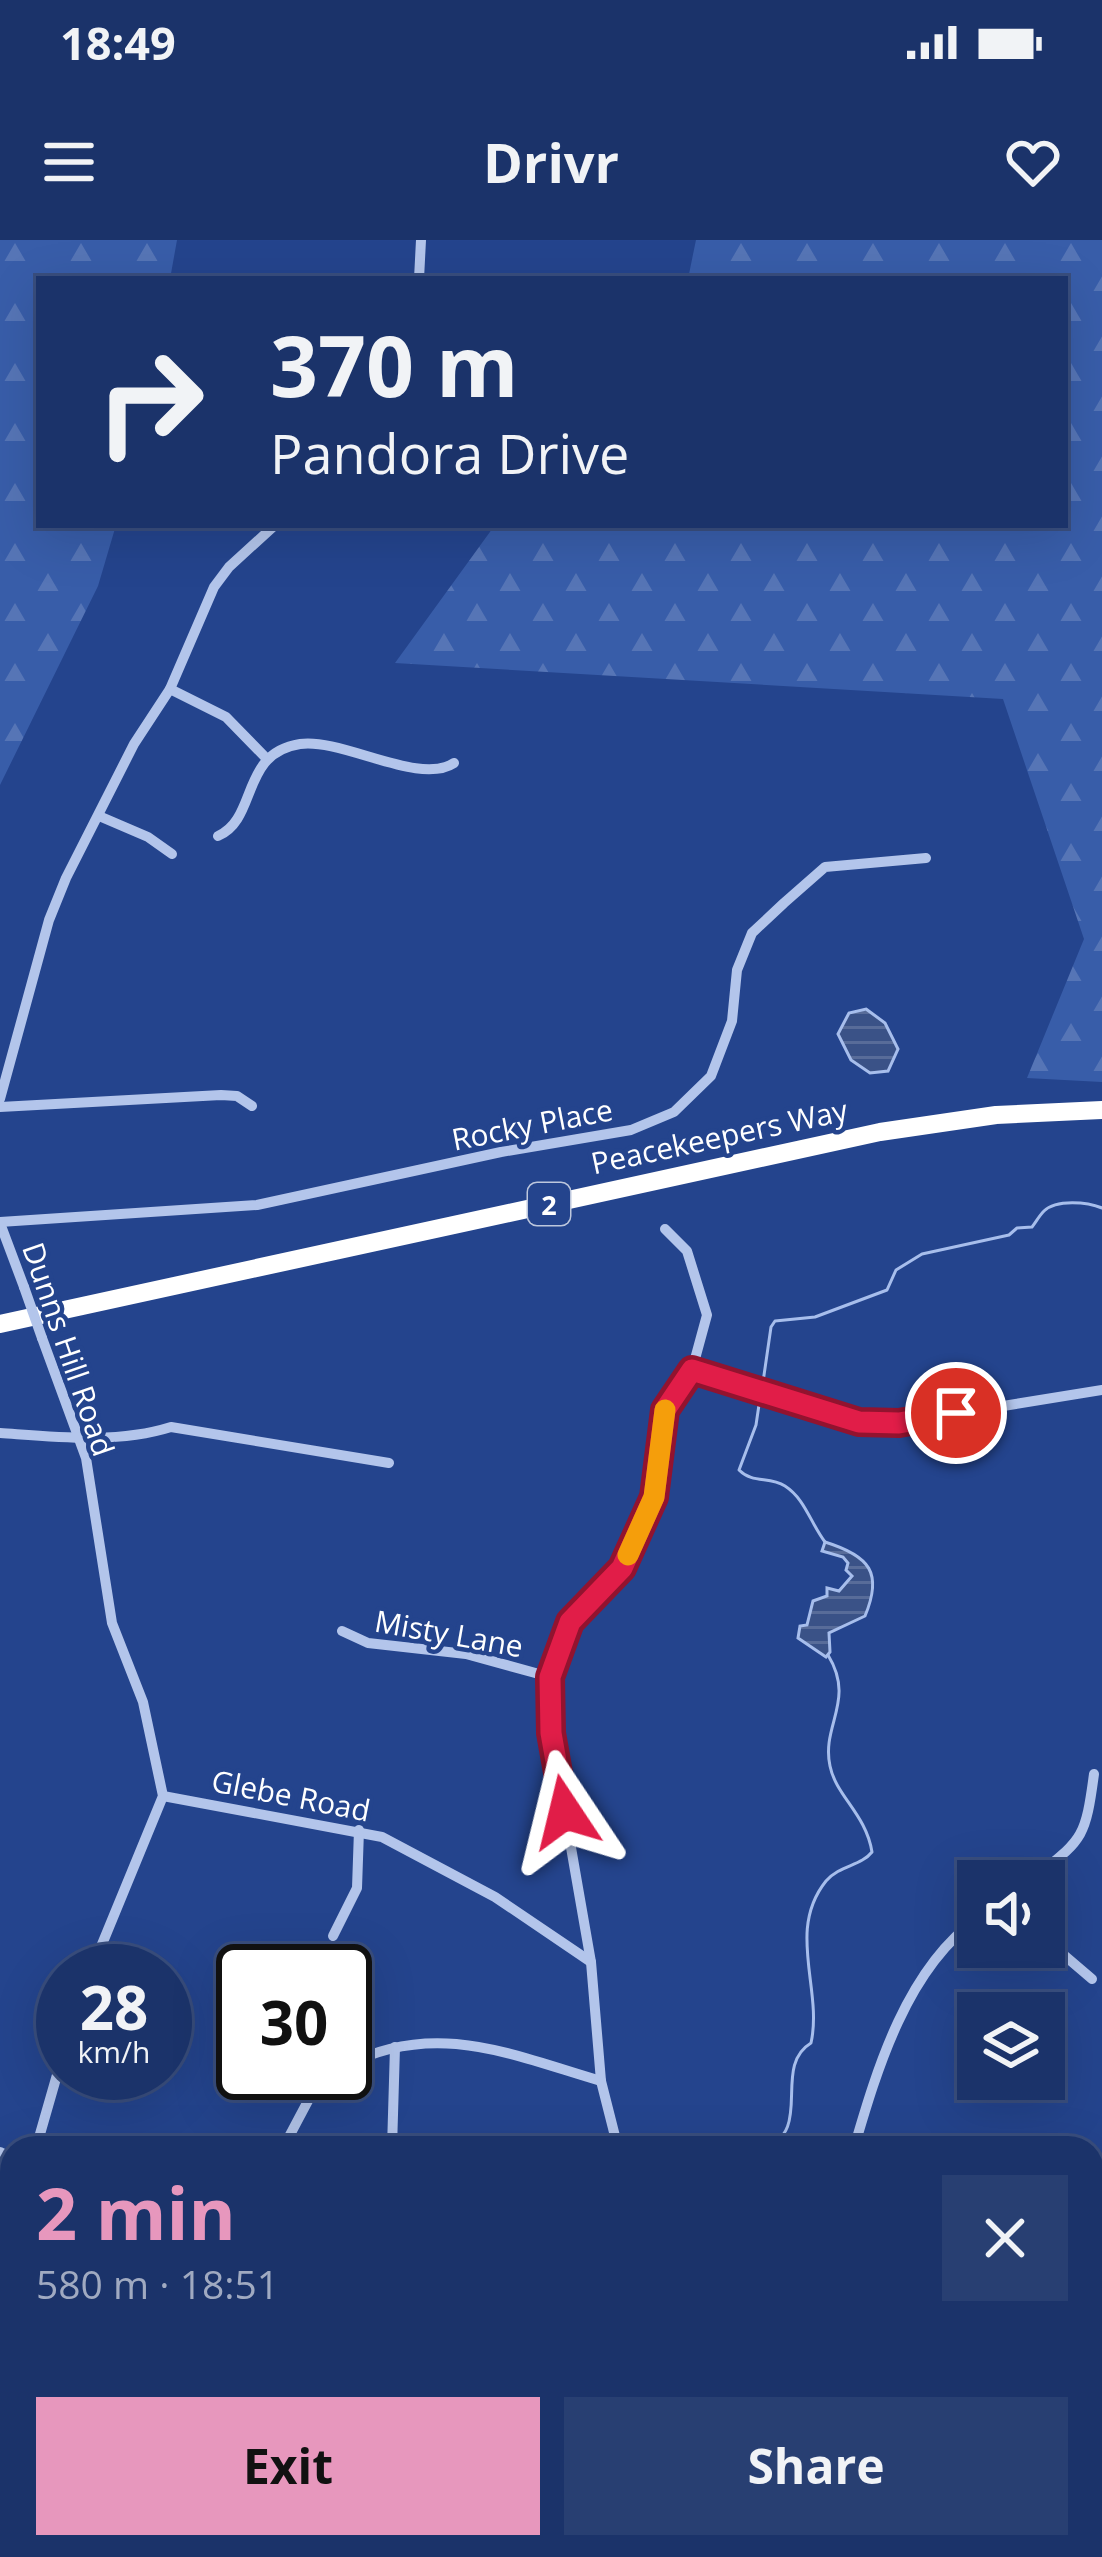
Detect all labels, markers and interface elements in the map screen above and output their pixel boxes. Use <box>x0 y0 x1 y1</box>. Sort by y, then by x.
text: 18:49 <box>60 12 176 73</box>
text: Drivr <box>483 125 619 199</box>
icon: menu <box>36 129 102 195</box>
icon: heart <box>1000 129 1066 195</box>
text: 370 m <box>270 307 518 422</box>
icon: right <box>72 324 228 480</box>
text: Pandora Drive <box>270 416 629 490</box>
street label: Rocky Place <box>448 1088 616 1160</box>
street label: Peacekeepers Way <box>587 1089 852 1183</box>
road number: 2 <box>528 1183 570 1225</box>
street label: Dunns Hill Road <box>13 1237 125 1461</box>
pin <box>905 1362 1007 1464</box>
icon: arrive <box>923 1380 989 1446</box>
street label: Misty Lane <box>372 1600 526 1666</box>
position arrow <box>502 1749 628 1875</box>
street label: Glebe Road <box>208 1760 374 1830</box>
map controls <box>957 1860 1065 2100</box>
button: sound <box>957 1860 1065 1968</box>
speed limit sign: 30 <box>216 1944 372 2100</box>
text: 28 <box>80 1966 148 2048</box>
button: layers <box>957 1992 1065 2100</box>
text: km/h <box>78 2031 150 2072</box>
text: 2 min <box>36 2163 236 2261</box>
button: close <box>942 2175 1068 2301</box>
text: 580 m · 18:51 <box>36 2257 279 2310</box>
button: Exit <box>36 2397 540 2535</box>
button: Share <box>564 2397 1068 2535</box>

